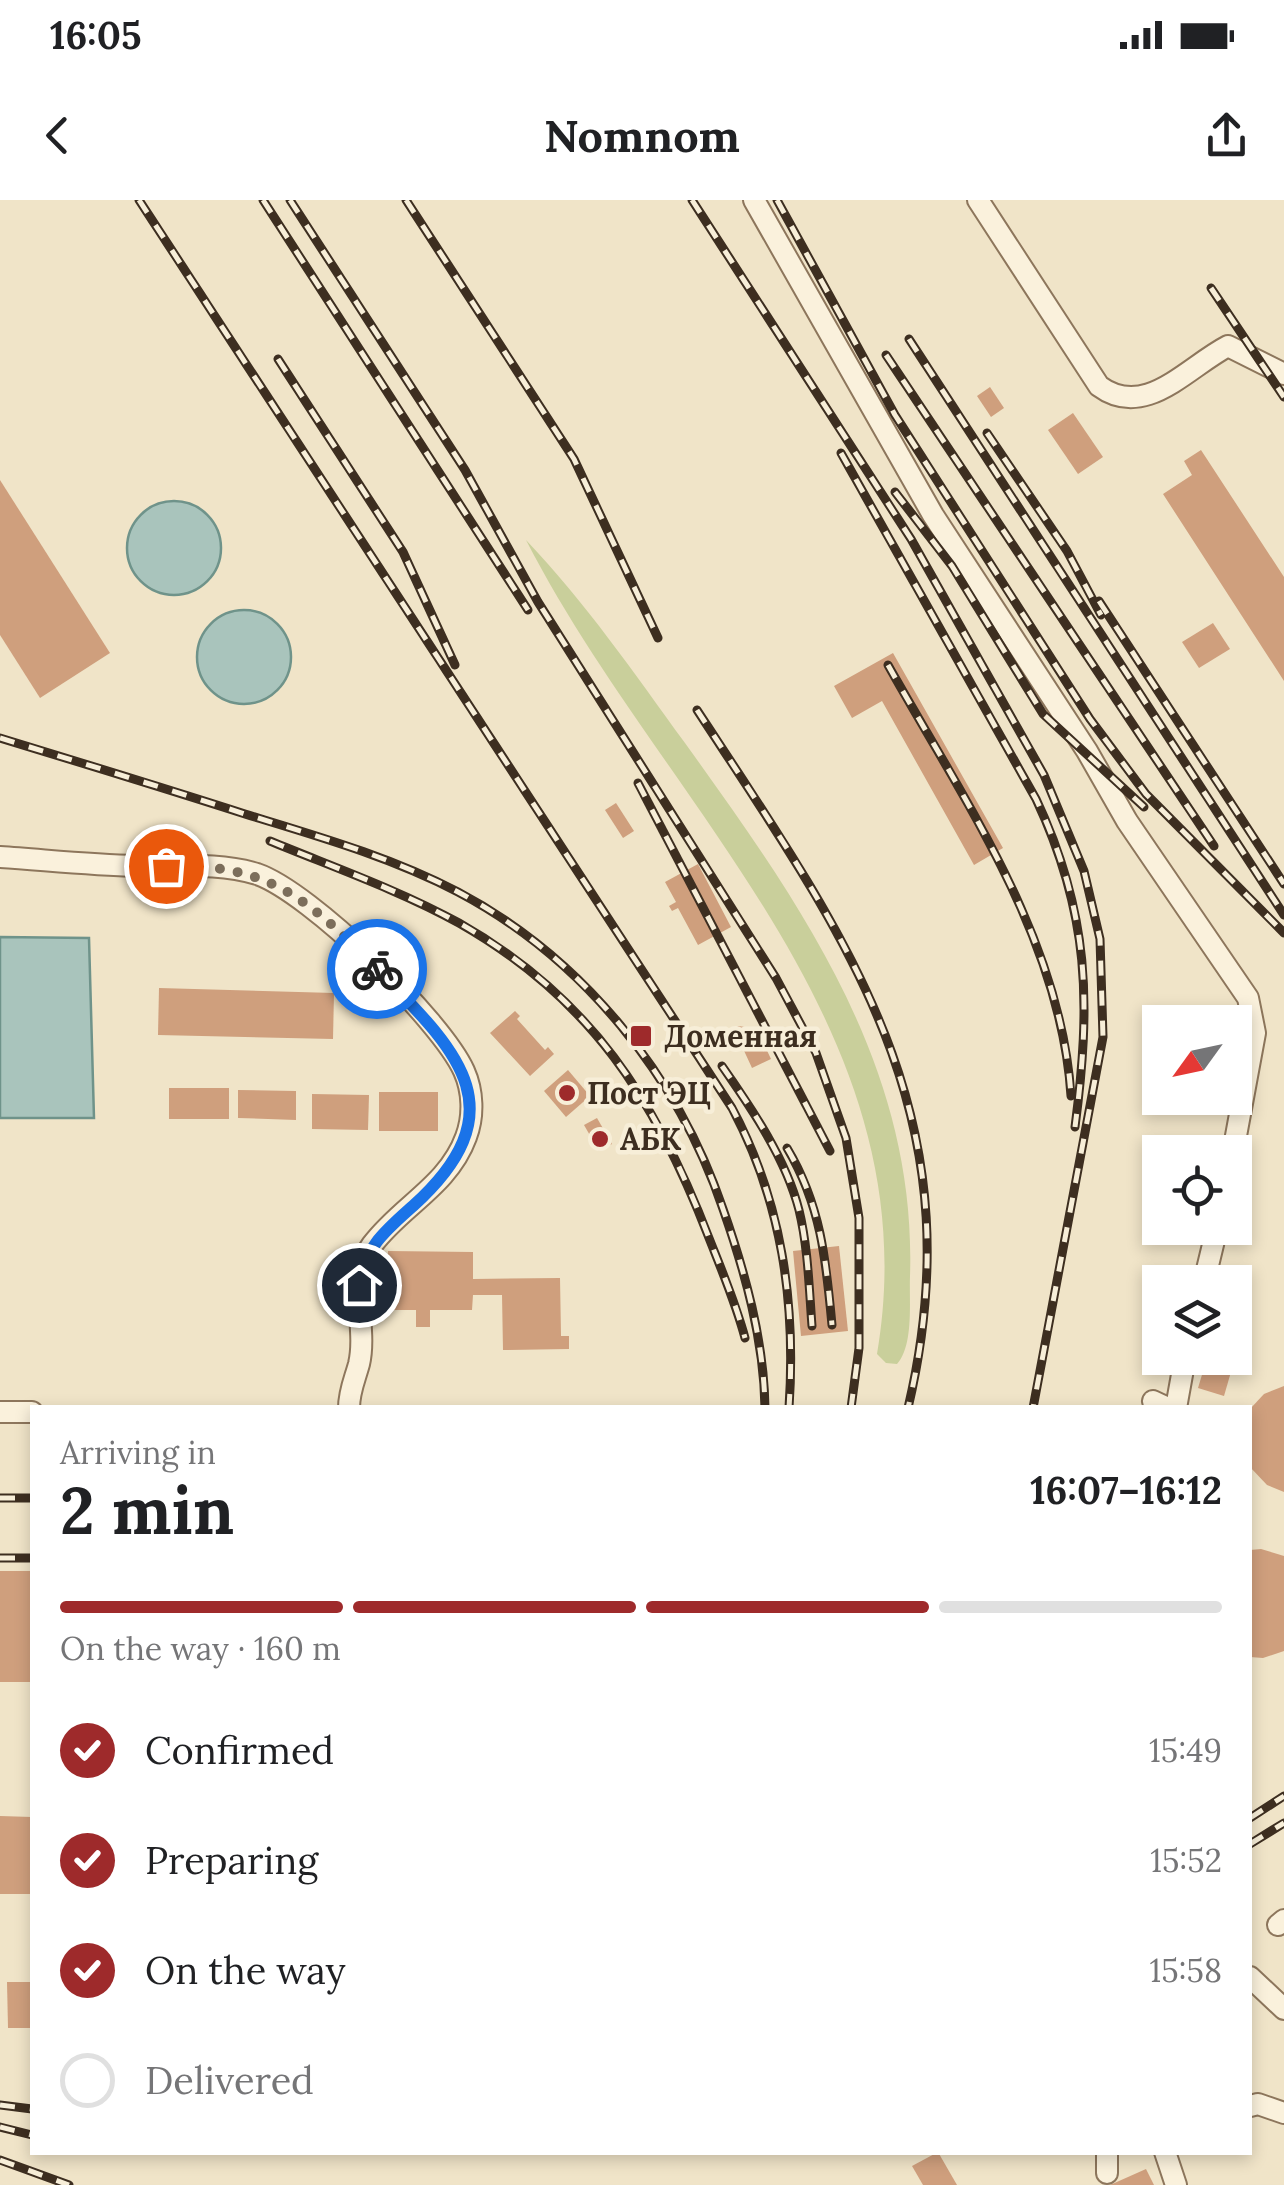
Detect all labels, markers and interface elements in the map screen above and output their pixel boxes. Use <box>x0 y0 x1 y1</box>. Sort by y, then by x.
text: 16:05 <box>50 11 141 59</box>
text: Nomnom <box>544 107 740 164</box>
icon: back <box>30 108 85 163</box>
icon: share <box>1199 108 1254 163</box>
pin <box>124 824 209 909</box>
icon: bag <box>139 839 194 894</box>
courier <box>327 919 427 1019</box>
icon: bike <box>350 942 405 997</box>
north arrow <box>1142 1005 1252 1115</box>
map controls <box>1142 1005 1252 1375</box>
place label: Доменная <box>664 1017 817 1055</box>
marker: Доменная <box>628 1023 654 1049</box>
place label: Пост ЭЦ <box>587 1074 711 1112</box>
marker: Пост ЭЦ <box>556 1082 578 1104</box>
place label: АБК <box>620 1120 682 1158</box>
marker: АБК <box>589 1128 611 1150</box>
button: locate <box>1142 1135 1252 1245</box>
pin <box>317 1243 402 1328</box>
icon: home <box>332 1258 387 1313</box>
button: layers <box>1142 1265 1252 1375</box>
text: Arriving in <box>60 1432 216 1473</box>
text: 16:07–16:12 <box>1030 1466 1222 1514</box>
text: 2 min <box>60 1469 234 1552</box>
text: On the way · 160 m <box>60 1628 341 1669</box>
icon: check <box>60 1723 115 1778</box>
text: Confirmed <box>145 1726 334 1774</box>
text: 15:49 <box>1149 1730 1222 1771</box>
icon: check <box>60 1833 115 1888</box>
text: Preparing <box>145 1836 318 1884</box>
text: 15:52 <box>1150 1840 1222 1881</box>
icon: check <box>60 1943 115 1998</box>
text: On the way <box>145 1946 346 1994</box>
text: 15:58 <box>1149 1950 1222 1991</box>
text: Delivered <box>145 2056 314 2104</box>

